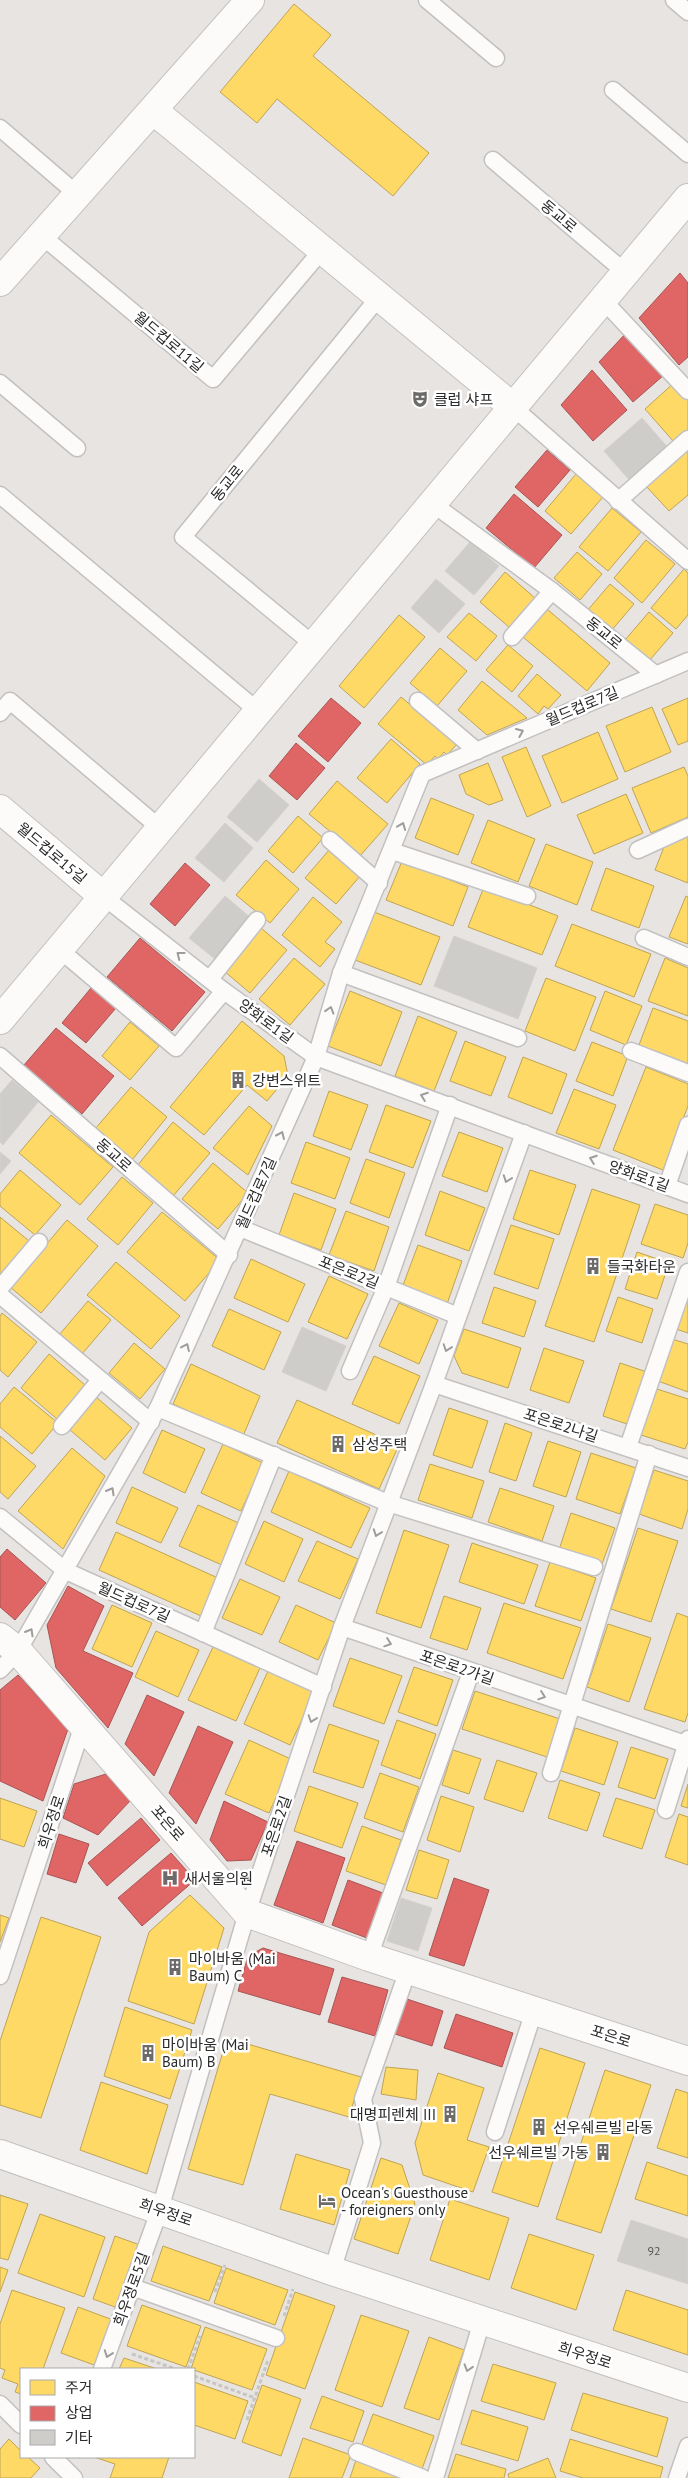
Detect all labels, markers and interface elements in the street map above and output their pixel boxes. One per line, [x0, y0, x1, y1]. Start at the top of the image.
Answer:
street label: 동교로 [537, 195, 581, 237]
street label: 월드컵로11길 [130, 307, 208, 377]
theatre icon: 클럽 샤프 [410, 389, 430, 409]
place label: 클럽 샤프 [434, 390, 493, 409]
street label: 동교로 [207, 461, 247, 505]
street label: 동교로 [582, 613, 626, 653]
street label: 월드컵로7길 [543, 682, 621, 730]
one-way arrow [515, 728, 524, 739]
street label: 월드컵로15길 [13, 818, 91, 888]
one-way arrow [396, 822, 406, 831]
one-way arrow [177, 953, 186, 961]
street label: 양화로1길 [235, 995, 297, 1047]
one-way arrow [325, 1006, 335, 1015]
building icon: 강변스위트 [228, 1070, 248, 1090]
place label: 강변스위트 [252, 1071, 321, 1090]
one-way arrow [420, 1092, 429, 1102]
one-way arrow [275, 1131, 286, 1140]
street label: 동교로 [92, 1134, 136, 1176]
street label: 월드컵로7길 [232, 1154, 280, 1232]
one-way arrow [589, 1154, 598, 1165]
street label: 양화로1길 [606, 1156, 672, 1196]
one-way arrow [503, 1174, 513, 1182]
street label: 포은로2길 [316, 1251, 382, 1293]
building icon: 들국화타운 [583, 1256, 603, 1276]
place label: 들국화타운 [607, 1257, 676, 1276]
one-way arrow [180, 1343, 190, 1352]
one-way arrow [443, 1343, 453, 1352]
street label: 포은로2나길 [521, 1404, 601, 1446]
building icon: 삼성주택 [328, 1434, 348, 1454]
place label: 삼성주택 [352, 1435, 407, 1454]
one-way arrow [105, 1488, 115, 1497]
one-way arrow [373, 1528, 383, 1537]
street label: 월드컵로7길 [95, 1578, 173, 1626]
one-way arrow [23, 1628, 33, 1637]
one-way arrow [383, 1637, 392, 1647]
street label: 포은로2가길 [417, 1645, 497, 1689]
one-way arrow [537, 1690, 546, 1700]
one-way arrow [308, 1715, 318, 1723]
street label: 희우정로 [33, 1793, 69, 1851]
street label: 포은로2길 [257, 1793, 295, 1859]
street label: 포은로 [147, 1801, 189, 1845]
hospital icon: 새서울의원 [160, 1868, 180, 1888]
place label: 새서울의원 [184, 1869, 253, 1888]
place label: 마이바움 (Mai Baum) C [189, 1949, 276, 1985]
building icon: 마이바움 (Mai Baum) C [165, 1957, 185, 1977]
street label: 포은로 [588, 2021, 634, 2051]
place label: 마이바움 (Mai Baum) B [162, 2035, 249, 2071]
building icon: 마이바움 (Mai Baum) B [138, 2043, 158, 2063]
building icon: 대명피렌체 III [440, 2104, 460, 2124]
place label: 대명피렌체 III [350, 2105, 436, 2124]
building icon: 선우쉐르빌 라동 [529, 2117, 549, 2137]
place label: 선우쉐르빌 라동 [553, 2118, 654, 2137]
building icon: 선우쉐르빌 가동 [593, 2142, 613, 2162]
place label: 선우쉐르빌 가동 [488, 2143, 589, 2162]
place label: Ocean's Guesthouse - foreigners only [341, 2183, 468, 2219]
hotel icon: Ocean's Guesthouse - foreigners only [317, 2191, 337, 2211]
street label: 희우정로 [137, 2194, 195, 2230]
house number: 92 [647, 2243, 661, 2258]
street label: 희우정로5길 [109, 2249, 153, 2329]
street label: 희우정로 [556, 2337, 614, 2373]
one-way arrow [103, 2349, 113, 2358]
one-way arrow [463, 2363, 473, 2372]
legend [20, 2368, 195, 2458]
text: 주거 [65, 2378, 93, 2397]
text: 상업 [65, 2403, 93, 2422]
text: 기타 [65, 2428, 93, 2447]

